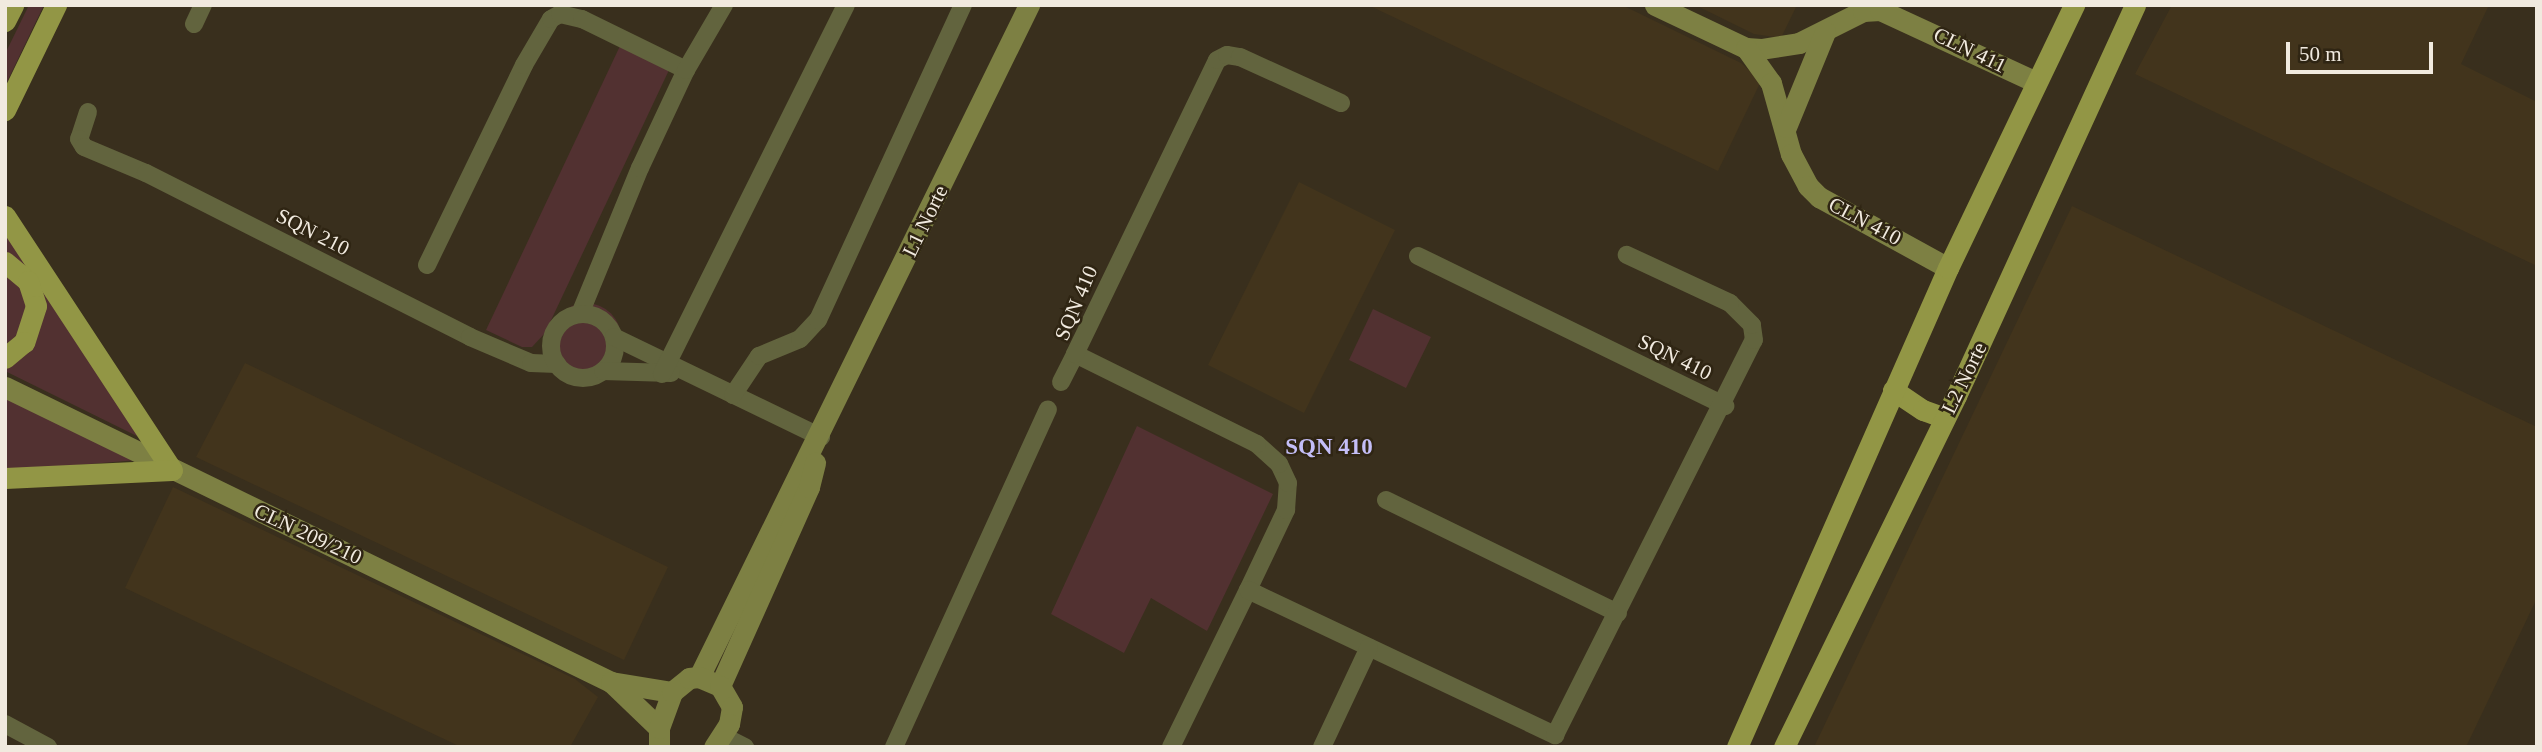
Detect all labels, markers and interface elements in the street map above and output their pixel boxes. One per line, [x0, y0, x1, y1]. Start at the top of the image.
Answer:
street label: CLN 411 [1929, 22, 2011, 78]
scale bar [2290, 28, 2437, 72]
text: 50 m [2299, 42, 2342, 66]
street label: L1 Norte [897, 181, 953, 261]
street label: CLN 410 [1824, 191, 1906, 251]
street label: SQN 210 [272, 203, 354, 261]
street label: SQN 410 [1049, 262, 1103, 344]
street label: SQN 410 [1634, 328, 1716, 386]
street label: L2 Norte [1936, 338, 1992, 418]
district label: SQN 410 [1285, 433, 1373, 461]
street label: CLN 209/210 [250, 498, 366, 570]

